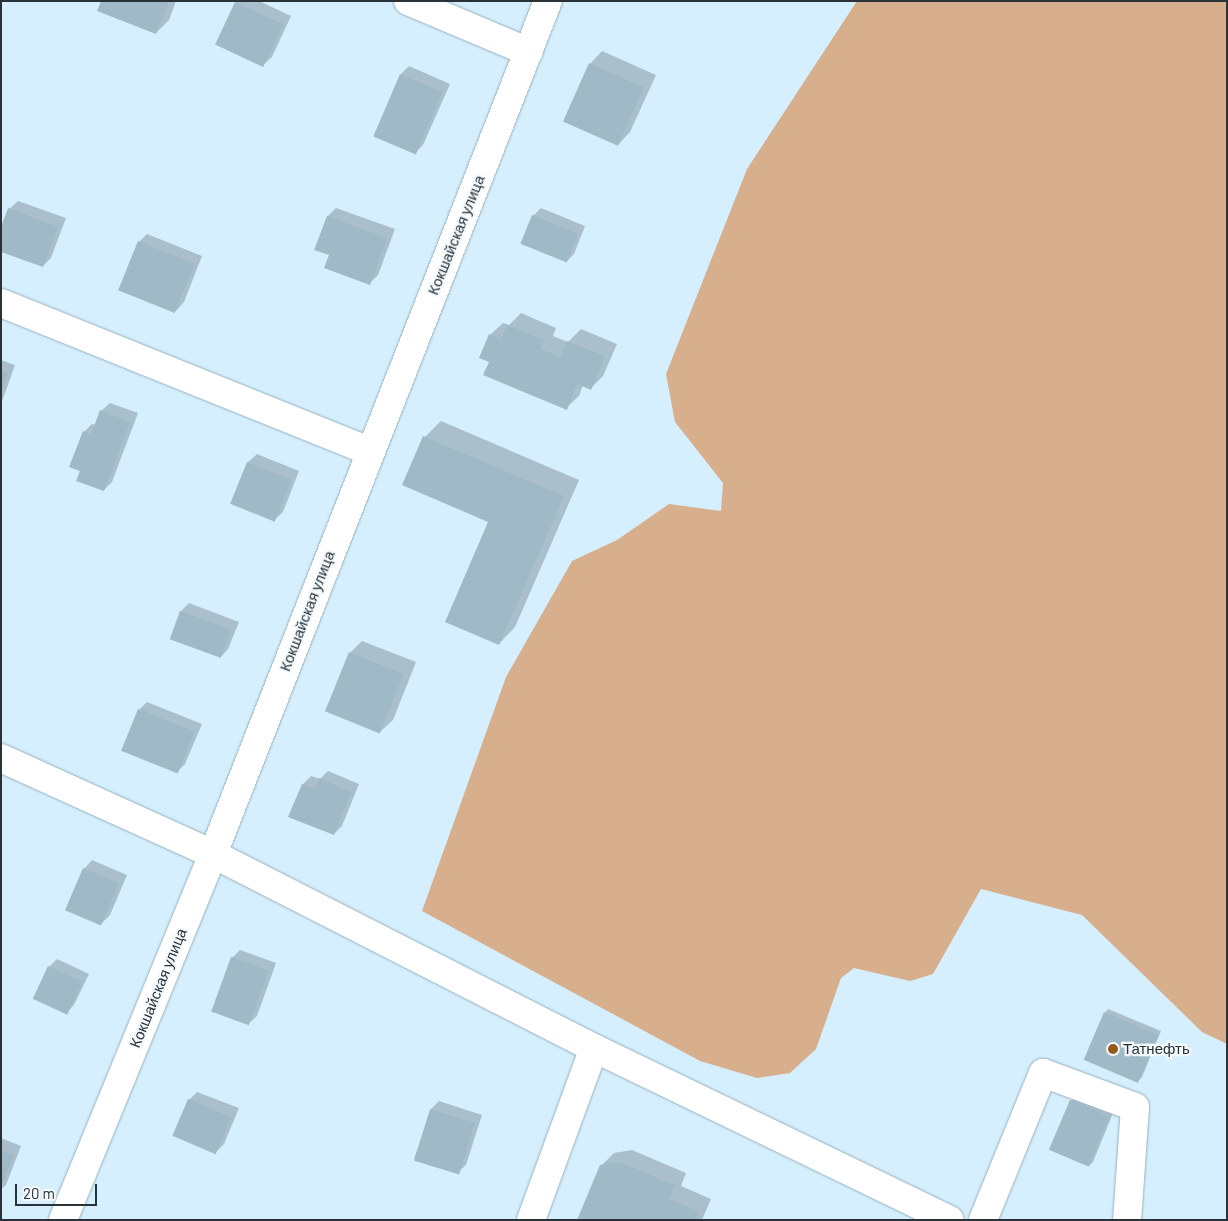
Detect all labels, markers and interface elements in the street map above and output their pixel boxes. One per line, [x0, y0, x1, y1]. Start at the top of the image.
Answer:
street label: Кокшайская улица [424, 173, 488, 297]
street label: Кокшайская улица [276, 548, 338, 674]
street label: Кокшайская улица [126, 926, 190, 1050]
place label: Татнефть [1123, 1040, 1190, 1058]
marker: Татнефть [1107, 1043, 1119, 1055]
scale bar [18, 1174, 100, 1206]
text: 20 m [23, 1184, 55, 1202]

